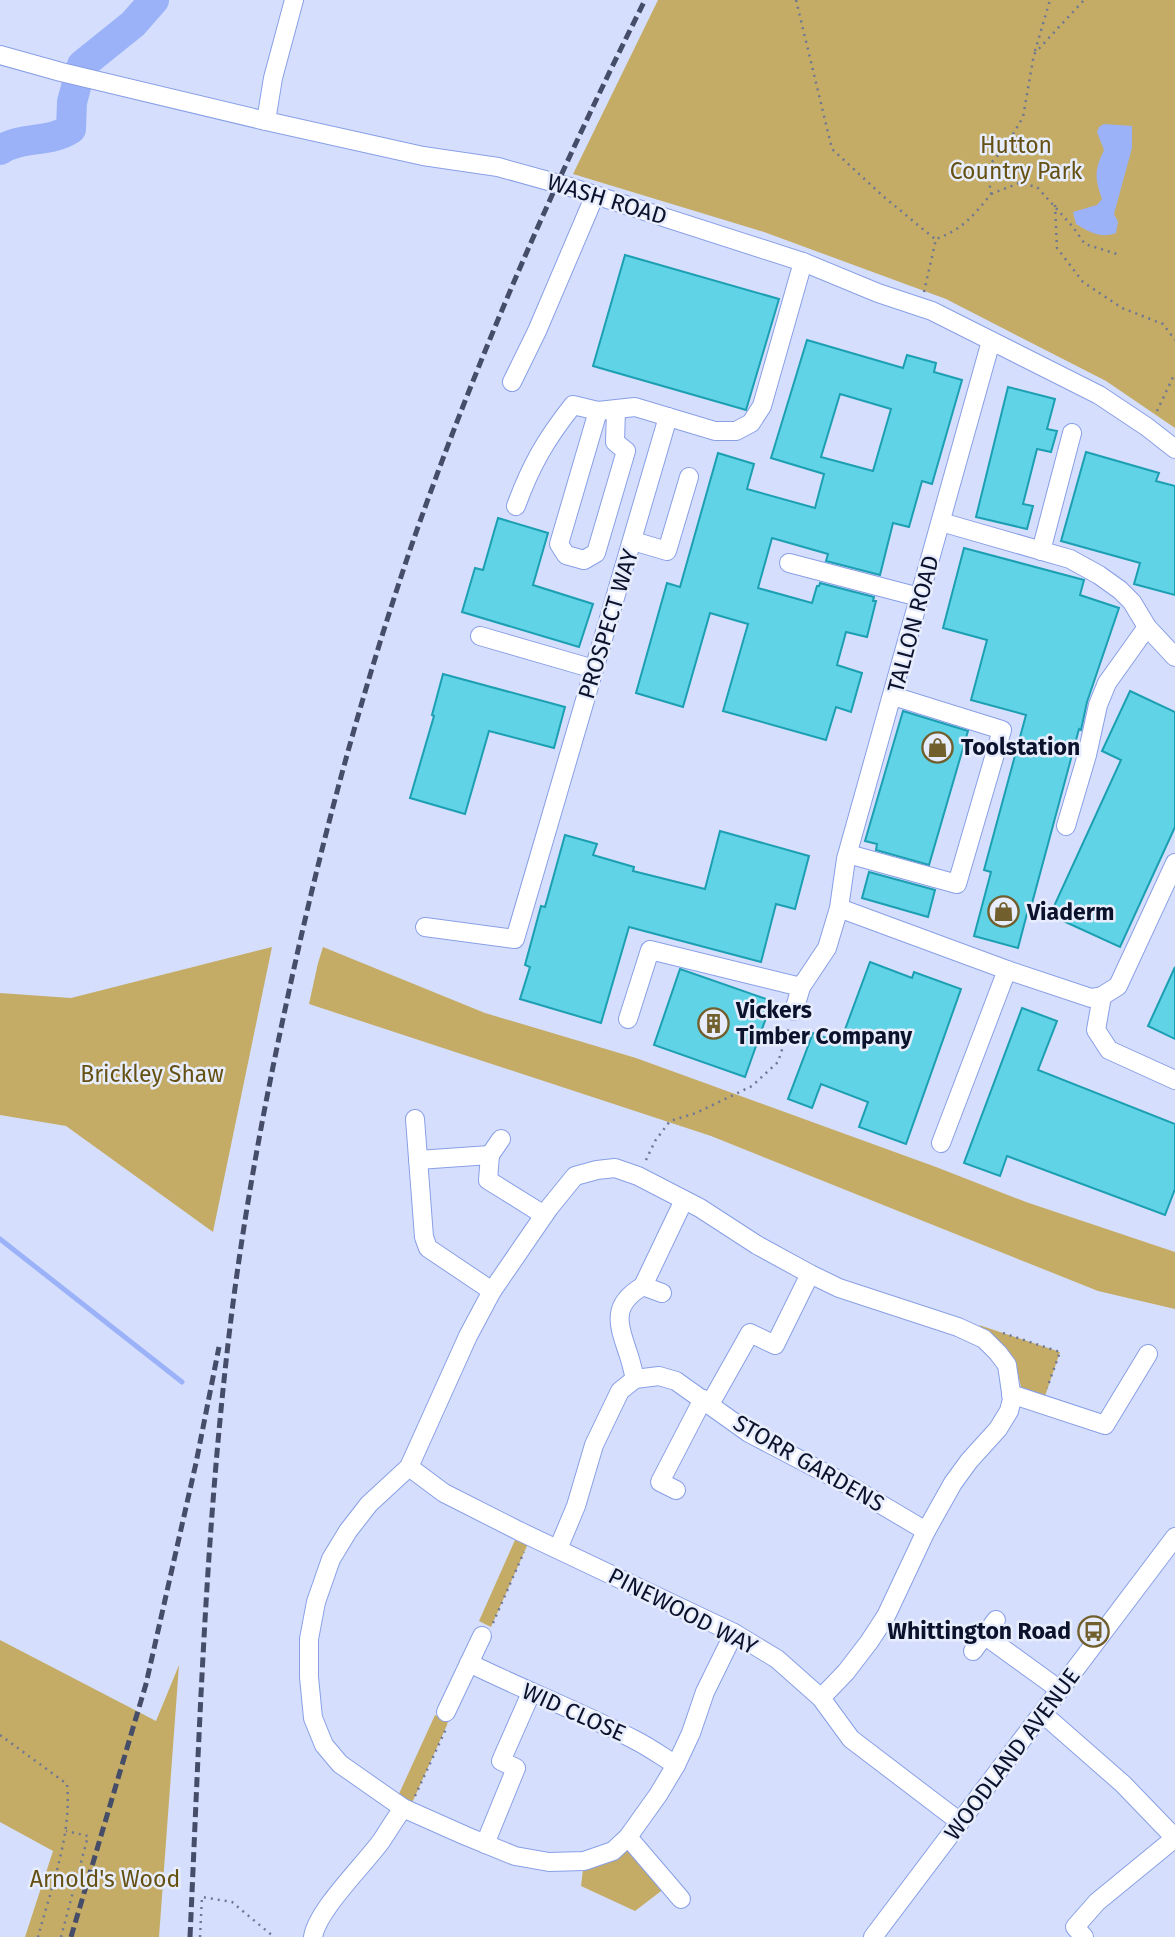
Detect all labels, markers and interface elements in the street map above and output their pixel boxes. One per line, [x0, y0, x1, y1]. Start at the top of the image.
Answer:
park label: Hutton Country Park [950, 131, 1083, 185]
street label: WASH ROAD [544, 168, 670, 230]
street label: PROSPECT WAY [572, 545, 644, 702]
street label: TALLON ROAD [881, 552, 945, 696]
shop icon: Toolstation [921, 730, 955, 764]
place label: Toolstation [961, 733, 1080, 761]
shop icon: Viaderm [987, 895, 1021, 929]
place label: Viaderm [1026, 898, 1114, 926]
place label: Vickers Timber Company [735, 996, 913, 1050]
building icon: Vickers Timber Company [696, 1006, 730, 1040]
park label: Brickley Shaw [80, 1060, 224, 1088]
street label: STORR GARDENS [728, 1408, 890, 1518]
street label: PINEWOOD WAY [604, 1561, 763, 1661]
bus stop icon: Whittington Road [1077, 1614, 1111, 1648]
place label: Whittington Road [888, 1617, 1071, 1645]
street label: WOODLAND AVENUE [938, 1662, 1086, 1846]
street label: WID CLOSE [518, 1677, 630, 1747]
park label: Arnold's Wood [30, 1865, 180, 1893]

